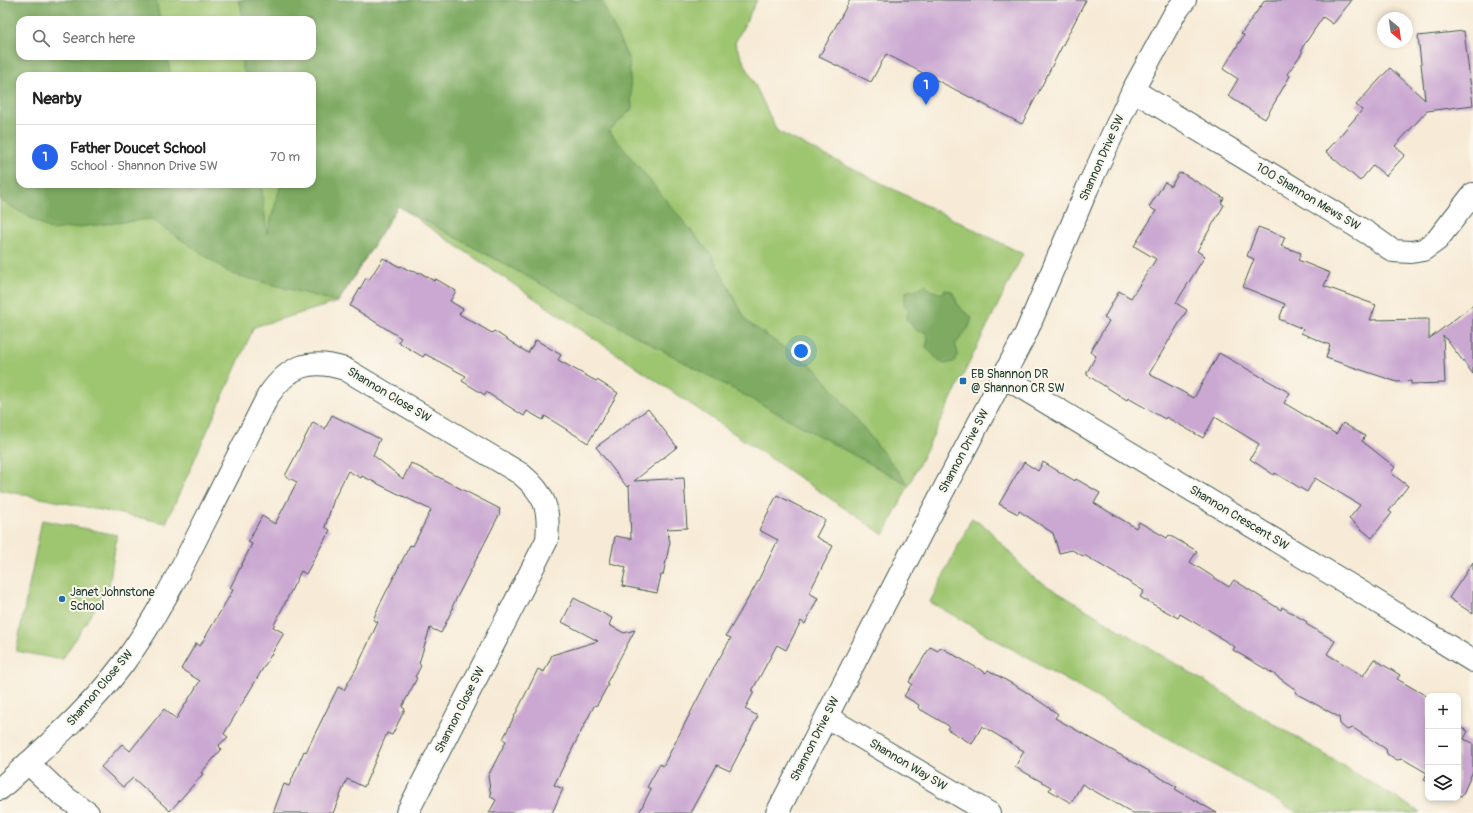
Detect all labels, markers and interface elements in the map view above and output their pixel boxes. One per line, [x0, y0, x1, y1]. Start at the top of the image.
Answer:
north arrow [1377, 12, 1413, 48]
search box [16, 16, 316, 60]
icon: search [30, 27, 52, 49]
text: Search here [62, 29, 135, 48]
pin: 1 [913, 72, 939, 105]
text: Nearby [32, 88, 81, 109]
street label: Shannon Drive SW [1076, 113, 1128, 203]
text: Father Doucet School [70, 139, 206, 158]
text: 1 [42, 149, 48, 165]
text: 70 m [270, 149, 300, 165]
text: School · Shannon Drive SW [70, 158, 218, 174]
street label: 100 Shannon Mews SW [1253, 160, 1363, 234]
your location [791, 341, 811, 361]
street label: Shannon Close SW [344, 364, 434, 426]
place label: EB Shannon DR @ Shannon CR SW [971, 367, 1065, 396]
marker: EB Shannon DR @ Shannon CR SW [958, 376, 968, 386]
street label: Shannon Drive SW [936, 406, 992, 496]
street label: Shannon Crescent SW [1187, 482, 1291, 554]
place label: Janet Johnstone School [70, 585, 155, 614]
marker: Janet Johnstone School [57, 594, 67, 604]
street label: Shannon Close SW [64, 647, 136, 729]
street label: Shannon Close SW [432, 664, 488, 756]
map controls [1425, 693, 1461, 801]
button: + [1425, 693, 1461, 729]
street label: Shannon Drive SW [787, 694, 843, 784]
button: − [1425, 729, 1461, 765]
street label: Shannon Way SW [866, 736, 950, 794]
button: layers [1425, 765, 1461, 801]

